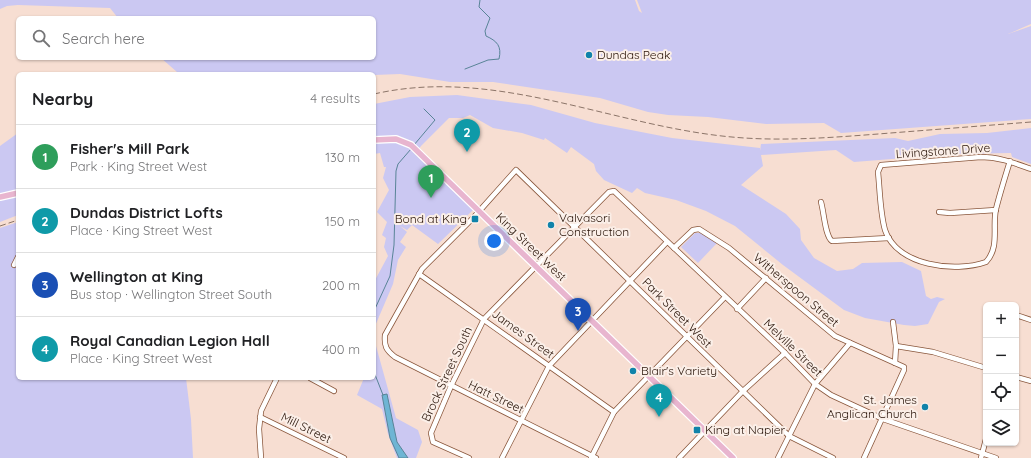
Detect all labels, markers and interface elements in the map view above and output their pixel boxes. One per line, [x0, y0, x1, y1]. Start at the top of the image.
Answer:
search box [16, 16, 376, 60]
icon: search [30, 27, 52, 49]
text: Search here [62, 29, 145, 48]
place label: Dundas Peak [597, 47, 670, 62]
marker: Dundas Peak [584, 50, 594, 60]
text: Nearby [32, 88, 93, 109]
text: 4 results [310, 90, 360, 106]
pin: 2 [454, 119, 480, 152]
text: Fisher's Mill Park [70, 139, 190, 158]
street label: Livingstone Drive [895, 140, 991, 161]
text: 1 [42, 149, 48, 165]
text: 130 m [325, 149, 360, 165]
text: Park · King Street West [70, 158, 207, 174]
pin: 1 [418, 165, 444, 198]
text: Dundas District Lofts [70, 203, 223, 222]
street label: King Street West [493, 209, 570, 284]
place label: Valvasori Construction [559, 210, 629, 239]
place label: Bond at King [395, 211, 467, 226]
text: 2 [41, 213, 49, 229]
text: 150 m [325, 213, 360, 229]
marker: Bond at King [470, 214, 480, 224]
marker: Valvasori Construction [546, 220, 556, 230]
text: Place · King Street West [70, 222, 212, 238]
your location [484, 231, 504, 251]
street label: Witherspoon Street [751, 250, 842, 330]
text: Wellington at King [70, 267, 203, 286]
street label: Park Street West [639, 275, 715, 351]
text: 3 [42, 277, 48, 293]
text: 200 m [322, 277, 360, 293]
text: Bus stop · Wellington Street South [70, 286, 272, 302]
pin: 3 [565, 298, 591, 331]
map controls [983, 302, 1019, 446]
button: + [983, 302, 1019, 338]
street label: James Street [489, 306, 557, 361]
street label: Melville Street [761, 316, 826, 380]
street label: Brock Street South [418, 324, 475, 424]
text: Royal Canadian Legion Hall [70, 331, 270, 350]
button: − [983, 338, 1019, 374]
text: 4 [41, 341, 49, 357]
text: 400 m [322, 341, 360, 357]
text: Place · King Street West [70, 350, 212, 366]
place label: Blair's Variety [641, 363, 717, 378]
marker: Blair's Variety [628, 366, 638, 376]
button: locate [983, 374, 1019, 410]
street label: Hatt Street [466, 377, 527, 416]
pin: 4 [646, 384, 672, 417]
place label: St. James Anglican Church [827, 392, 917, 421]
marker: St. James Anglican Church [920, 402, 930, 412]
street label: Mill Street [279, 409, 334, 446]
button: layers [983, 410, 1019, 446]
place label: King at Napier [705, 422, 786, 437]
marker: King at Napier [692, 425, 702, 435]

